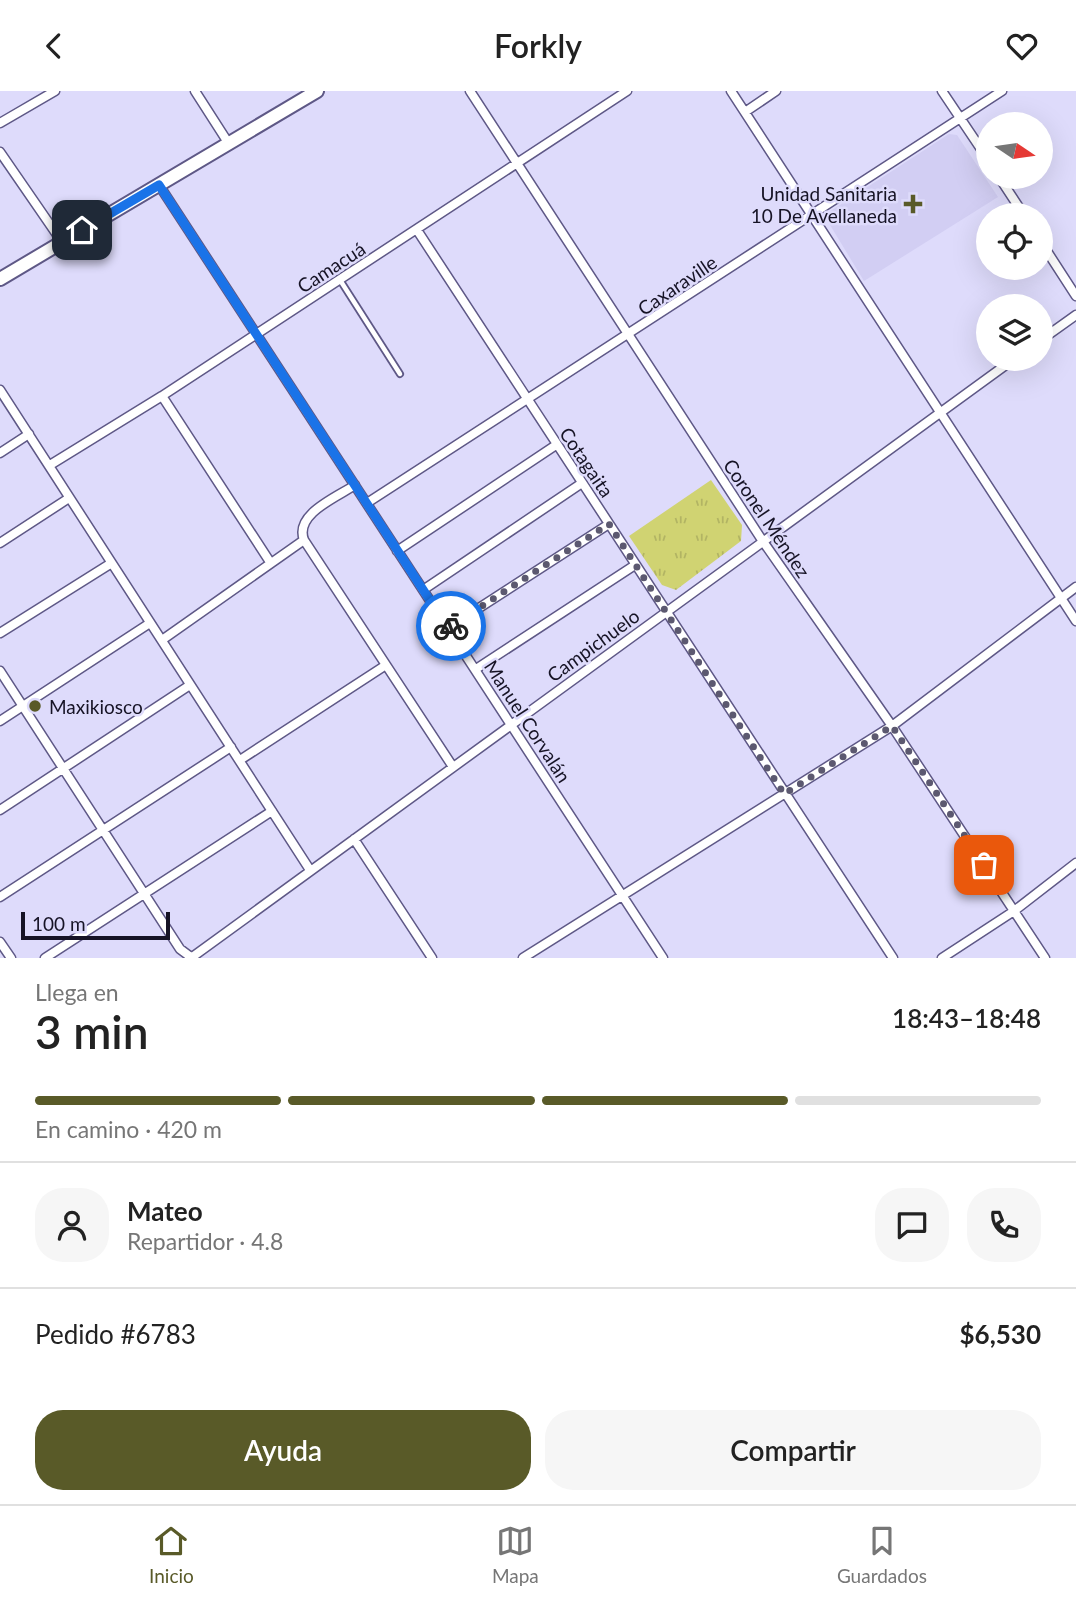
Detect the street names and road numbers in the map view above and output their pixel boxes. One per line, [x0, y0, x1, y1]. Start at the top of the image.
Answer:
street label: Camacuá [293, 237, 369, 297]
street label: Caxaraville [633, 250, 721, 320]
street label: Cotagaita [555, 423, 619, 501]
street label: Coronel Méndez [719, 454, 815, 582]
street label: Campichuelo [542, 604, 644, 686]
street label: Manuel Corvalán [480, 656, 576, 786]

